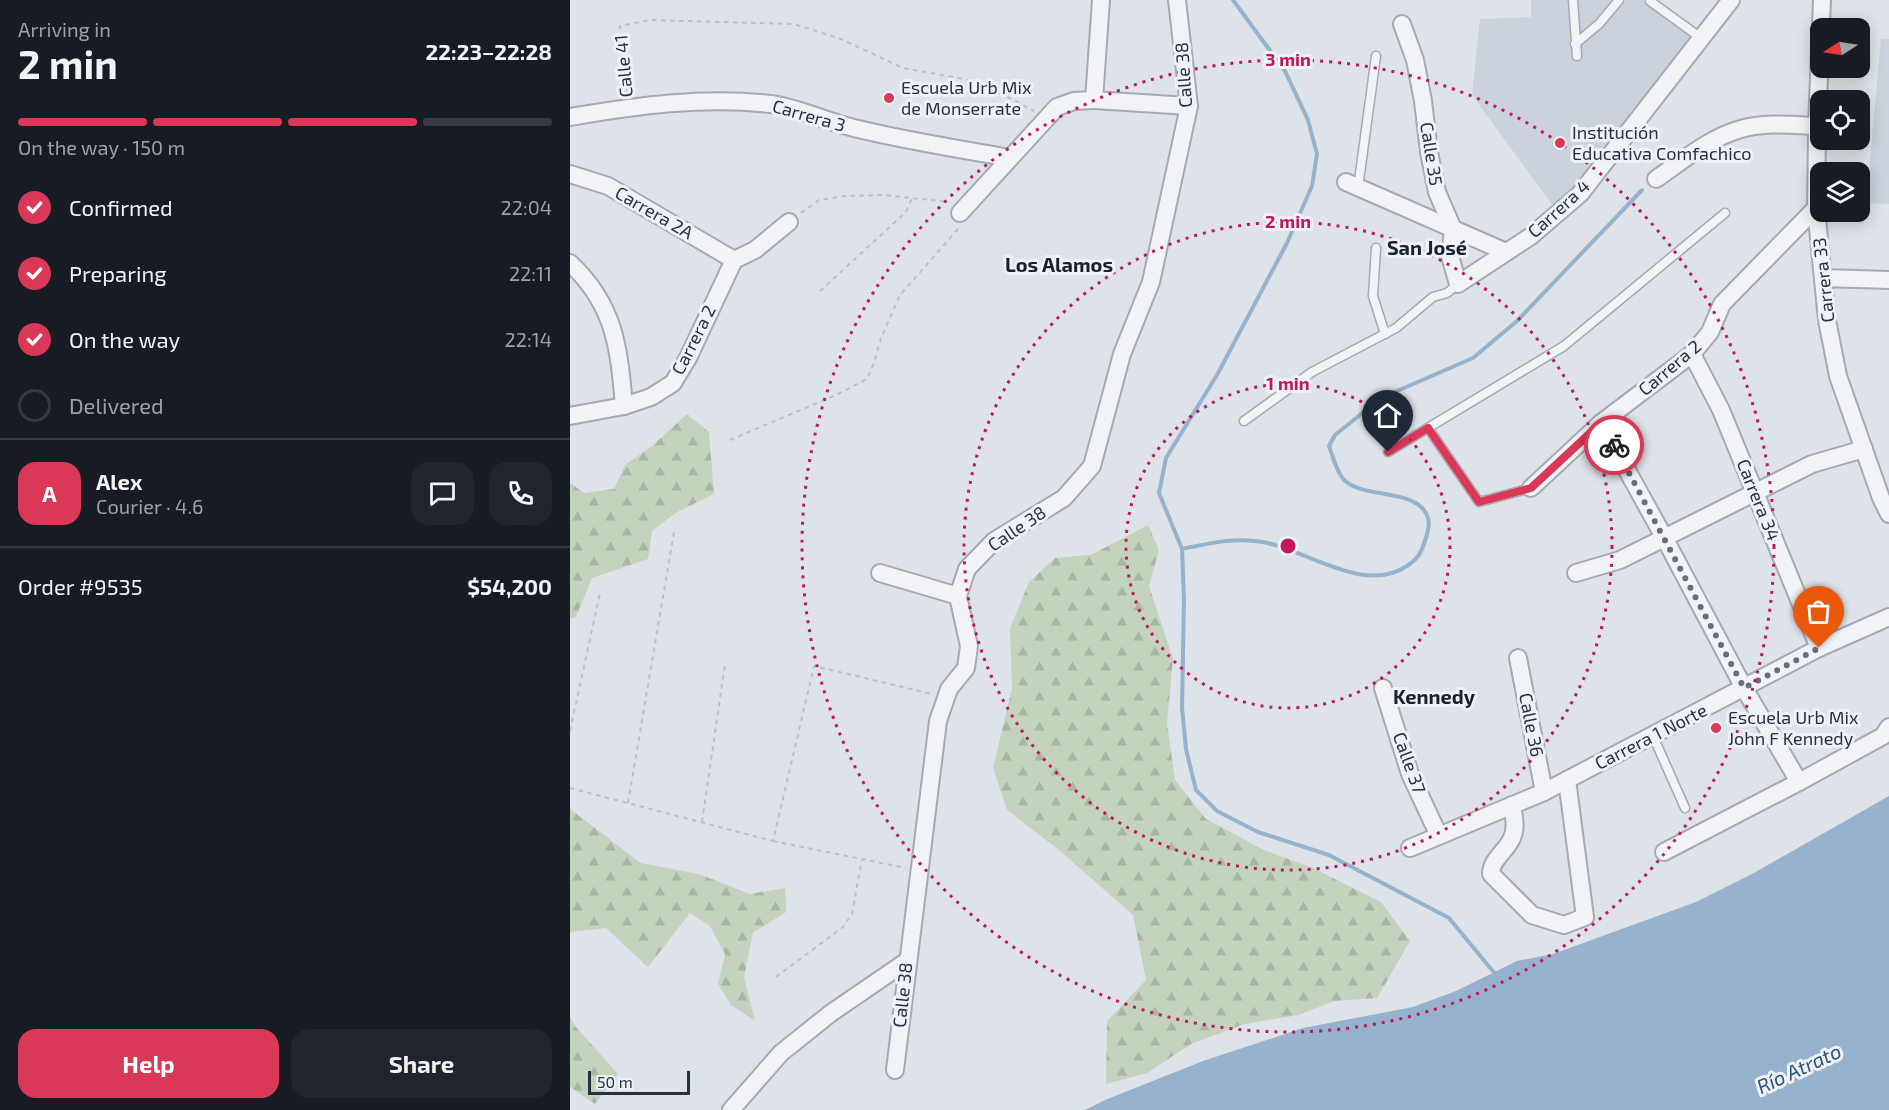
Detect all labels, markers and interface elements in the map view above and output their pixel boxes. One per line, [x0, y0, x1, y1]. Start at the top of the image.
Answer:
text: Arriving in [18, 17, 111, 41]
north arrow [1810, 18, 1870, 78]
map controls [1810, 18, 1870, 222]
street label: Calle 41 [609, 34, 637, 98]
text: 22:23–22:28 [425, 38, 552, 64]
text: 2 min [18, 40, 118, 87]
street label: Calle 38 [1170, 42, 1196, 108]
text: 3 min [1265, 48, 1311, 70]
place label: Escuela Urb Mix de Monserrate [901, 76, 1032, 119]
button: locate [1810, 90, 1870, 150]
marker: Escuela Urb Mix de Monserrate [882, 91, 896, 105]
street label: Carrera 3 [770, 94, 848, 136]
street label: Calle 35 [1416, 120, 1448, 187]
place label: Institución Educativa Comfachico [1572, 121, 1752, 164]
text: On the way · 150 m [18, 135, 185, 159]
marker: Institución Educativa Comfachico [1553, 136, 1567, 150]
button: layers [1810, 162, 1870, 222]
street label: Carrera 4 [1523, 175, 1594, 242]
street label: Carrera 2A [612, 181, 698, 244]
icon: check [18, 191, 51, 224]
text: Confirmed [69, 194, 173, 220]
text: 22:04 [500, 195, 552, 219]
text: 2 min [1265, 210, 1311, 232]
district label: San José [1387, 235, 1467, 259]
street label: Carrera 33 [1808, 237, 1838, 324]
district label: Los Alamos [1005, 252, 1113, 276]
icon: check [18, 257, 51, 290]
text: Preparing [69, 260, 167, 286]
text: 22:11 [509, 261, 552, 285]
street label: Carrera 2 [666, 301, 720, 378]
icon: check [18, 323, 51, 356]
text: On the way [69, 326, 180, 352]
text: 22:14 [505, 327, 552, 351]
street label: Carrera 2 [1633, 335, 1705, 400]
text: 1 min [1266, 372, 1310, 394]
pin [1362, 390, 1413, 452]
text: Delivered [69, 392, 164, 418]
icon: home [1371, 399, 1404, 432]
courier [1584, 415, 1644, 475]
icon: bike [1598, 429, 1631, 462]
street label: Carrera 34 [1733, 456, 1785, 544]
button: chat [411, 462, 474, 525]
button: phone [489, 462, 552, 525]
text: Alex [96, 468, 142, 494]
text: A [42, 480, 57, 506]
text: Courier · 4.6 [96, 494, 203, 518]
street label: Calle 38 [983, 501, 1050, 556]
centre of rings [1278, 536, 1298, 556]
text: Order #9535 [18, 573, 142, 599]
text: $54,200 [467, 573, 552, 599]
pin [1793, 586, 1844, 648]
icon: bag [1802, 595, 1835, 628]
district label: Kennedy [1393, 684, 1476, 709]
street label: Calle 36 [1515, 691, 1549, 759]
street label: Carrera 1 Norte [1591, 698, 1710, 774]
place label: Escuela Urb Mix John F Kennedy [1728, 706, 1859, 749]
marker: Escuela Urb Mix John F Kennedy [1709, 721, 1723, 735]
street label: Calle 37 [1389, 729, 1431, 796]
street label: Calle 38 [888, 961, 916, 1029]
button: Help [18, 1029, 279, 1098]
button: Share [291, 1029, 552, 1098]
water label: Río Atrato [1753, 1038, 1845, 1098]
scale bar [588, 1068, 690, 1096]
text: 50 m [597, 1072, 633, 1091]

